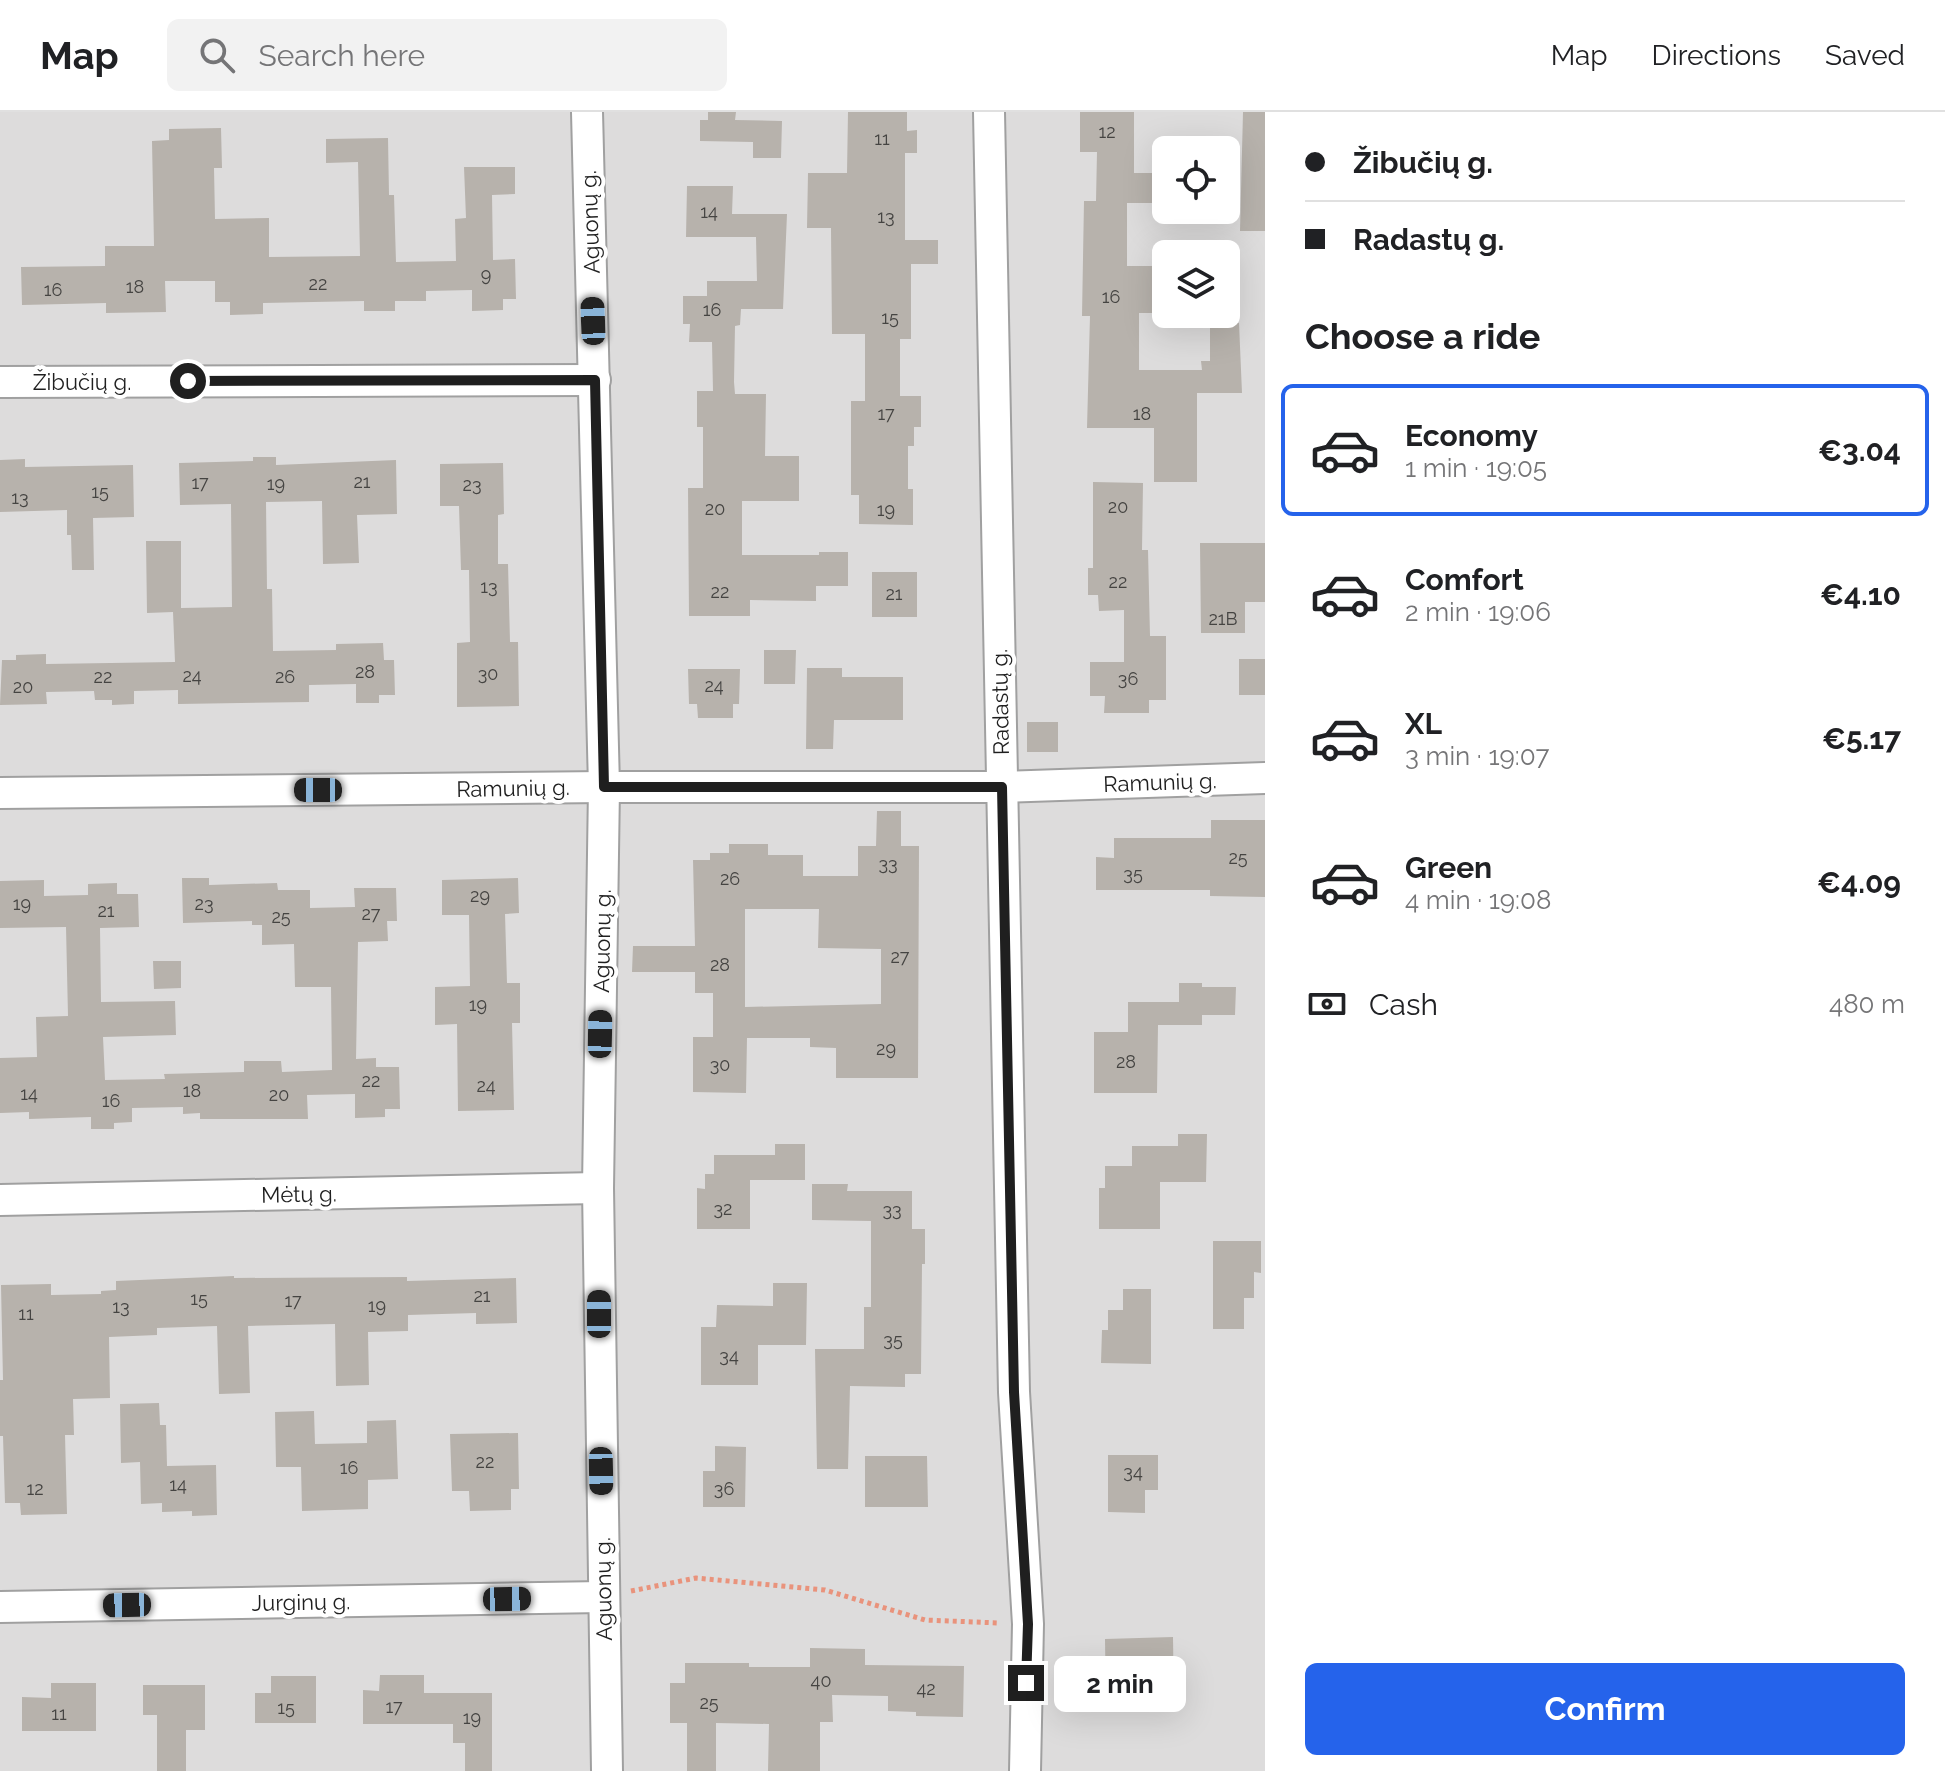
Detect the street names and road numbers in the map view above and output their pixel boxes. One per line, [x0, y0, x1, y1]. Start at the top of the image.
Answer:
street label: Aguonų g. [575, 170, 605, 274]
street label: Žibučių g. [33, 369, 131, 395]
street label: Radastų g. [986, 649, 1014, 755]
street label: Ramunių g. [1103, 767, 1217, 797]
street label: Ramunių g. [456, 774, 570, 802]
street label: Aguonų g. [588, 889, 616, 993]
street label: Mėtų g. [261, 1180, 337, 1208]
street label: Aguonų g. [589, 1537, 617, 1641]
street label: Jurginų g. [251, 1588, 351, 1616]

